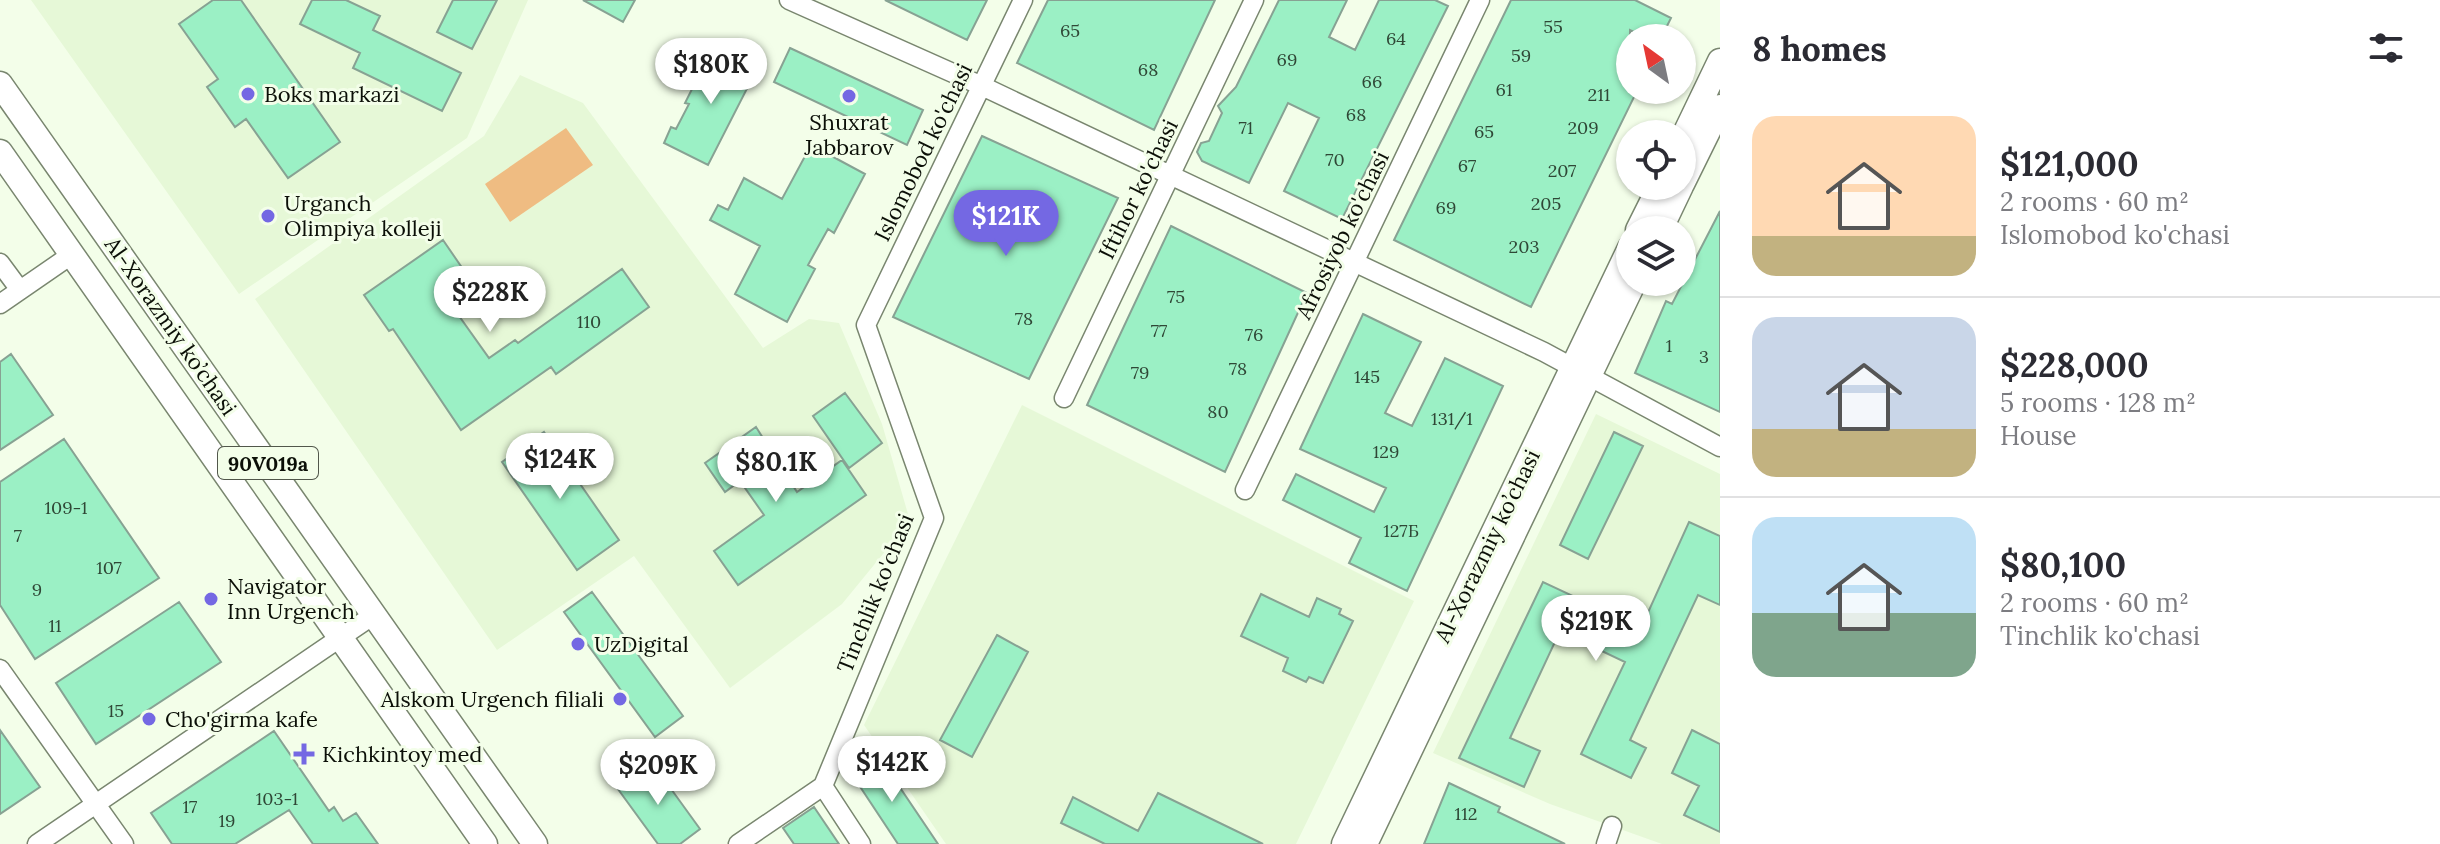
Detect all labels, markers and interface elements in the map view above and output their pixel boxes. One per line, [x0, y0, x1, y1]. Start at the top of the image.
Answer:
house number: 55 [1543, 15, 1563, 38]
house number: 65 [1060, 19, 1080, 42]
north arrow [1616, 24, 1696, 104]
map controls [1616, 24, 1696, 296]
icon: filters [2364, 26, 2408, 70]
house number: 64 [1386, 27, 1406, 50]
text: 8 homes [1752, 27, 1887, 70]
pin: $180K [655, 38, 767, 106]
house number: 59 [1511, 44, 1531, 67]
text: $180K [673, 47, 749, 80]
house number: 69 [1277, 48, 1297, 71]
street label: Islomobod ko'chasi [868, 58, 978, 246]
house number: 68 [1138, 58, 1158, 81]
house number: 66 [1362, 70, 1382, 93]
house number: 61 [1496, 78, 1512, 101]
place label: Boks markazi [264, 80, 399, 108]
house number: 211 [1588, 83, 1610, 106]
marker: Boks markazi [239, 85, 257, 103]
marker: Shuxrat Jabbarov [840, 87, 858, 105]
house number: 68 [1346, 103, 1366, 126]
place label: Shuxrat Jabbarov [803, 108, 895, 161]
street label: Iftihor ko'chasi [1092, 115, 1184, 263]
house number: 71 [1239, 116, 1253, 139]
house number: 209 [1567, 116, 1599, 139]
house number: 65 [1474, 120, 1494, 143]
button: locate [1616, 120, 1696, 200]
text: $121,000 [2000, 142, 2139, 185]
street label: Afrosiyob ko'chasi [1289, 146, 1395, 325]
house number: 70 [1325, 148, 1345, 171]
icon: home [1816, 148, 1912, 244]
house number: 67 [1458, 154, 1476, 177]
house number: 207 [1548, 159, 1576, 182]
text: 2 rooms · 60 m² [2000, 185, 2189, 218]
place label: Urganch Olimpiya kolleji [284, 189, 442, 242]
pin: $121K [950, 190, 1062, 258]
house number: 205 [1531, 192, 1561, 215]
house number: 69 [1436, 196, 1456, 219]
text: $121K [972, 199, 1040, 232]
marker: Urganch Olimpiya kolleji [259, 207, 277, 225]
button: layers [1616, 216, 1696, 296]
text: Islomobod ko'chasi [2000, 218, 2230, 251]
street label: Al-Xorazmiy ko’chasi [98, 231, 243, 421]
house number: 203 [1509, 235, 1539, 258]
pin: $228K [434, 266, 546, 334]
text: $228K [452, 275, 528, 308]
house number: 75 [1167, 285, 1185, 308]
house number: 78 [1015, 307, 1033, 330]
house number: 110 [577, 310, 601, 333]
house number: 77 [1151, 319, 1167, 342]
house number: 76 [1245, 323, 1263, 346]
house number: 1 [1666, 334, 1672, 357]
text: $228,000 [2000, 343, 2149, 386]
house number: 3 [1699, 345, 1709, 368]
icon: home [1816, 349, 1912, 445]
house number: 78 [1229, 357, 1247, 380]
house number: 79 [1131, 361, 1149, 384]
house number: 145 [1354, 365, 1380, 388]
text: 5 rooms · 128 m² [2000, 386, 2196, 419]
house number: 80 [1207, 400, 1229, 423]
house number: 131/1 [1431, 407, 1473, 430]
text: House [2000, 419, 2077, 452]
pin: $124K [504, 433, 616, 501]
pin: $80.1K [711, 436, 841, 504]
house number: 129 [1373, 440, 1399, 463]
text: $124K [524, 442, 596, 475]
text: $80.1K [735, 445, 817, 478]
street label: Al-Xorazmiy ko’chasi [1428, 445, 1546, 648]
road number: 90V019a [218, 447, 318, 479]
house number: 109-1 [44, 496, 88, 519]
street label: Tinchlik ko'chasi [830, 509, 920, 677]
house number: 127Б [1383, 519, 1419, 542]
house number: 7 [14, 524, 22, 547]
text: $80,100 [2000, 543, 2126, 586]
icon: home [1816, 549, 1912, 645]
house number: 107 [96, 556, 122, 579]
place label: Navigator Inn Urgench [227, 572, 355, 625]
house number: 9 [32, 578, 42, 601]
text: 2 rooms · 60 m² [2000, 586, 2189, 619]
marker: Navigator Inn Urgench [202, 590, 220, 608]
pin: $219K [1540, 595, 1652, 663]
text: $219K [1559, 604, 1633, 637]
house number: 11 [48, 614, 62, 637]
text: Tinchlik ko'chasi [2000, 619, 2200, 652]
place label: UzDigital [594, 630, 689, 658]
marker: UzDigital [569, 635, 587, 653]
place label: Alskom Urgench filiali [380, 685, 604, 713]
marker: Alskom Urgench filiali [611, 690, 629, 708]
house number: 15 [108, 699, 124, 722]
place label: Cho'girma kafe [165, 705, 318, 733]
marker: Cho'girma kafe [140, 710, 158, 728]
pin: $142K [836, 736, 948, 804]
pin: $209K [602, 739, 714, 807]
place label: Kichkintoy med [322, 740, 483, 768]
marker: Kichkintoy med [293, 743, 315, 765]
text: $142K [856, 745, 928, 778]
text: $209K [618, 748, 698, 781]
house number: 103-1 [256, 787, 298, 810]
house number: 17 [183, 795, 197, 818]
house number: 112 [1455, 802, 1477, 825]
house number: 19 [219, 809, 235, 832]

